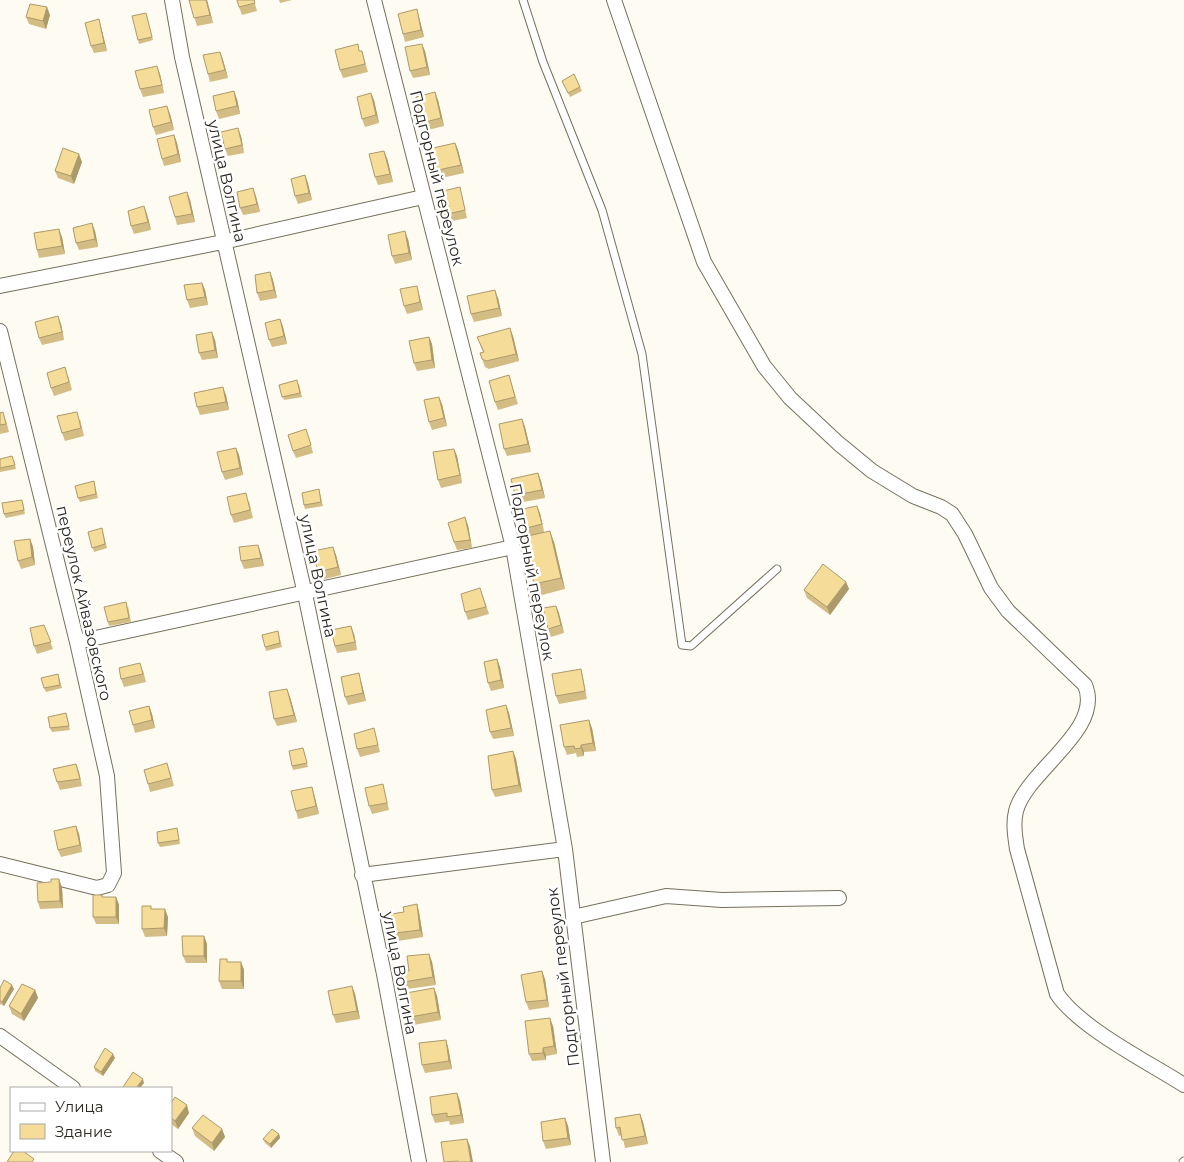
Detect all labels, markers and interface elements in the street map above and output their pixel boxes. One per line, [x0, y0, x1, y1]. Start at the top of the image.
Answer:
street label: Подгорный переулок [406, 88, 468, 268]
street label: улица Волгина [203, 117, 250, 244]
street label: Подгорный переулок [505, 482, 559, 663]
street label: переулок Айвазовского [52, 504, 116, 702]
street label: улица Волгина [295, 512, 340, 639]
street label: Подгорный переулок [543, 886, 583, 1068]
street label: улица Волгина [379, 909, 421, 1036]
legend [10, 1087, 172, 1152]
text: Улица [55, 1097, 103, 1116]
text: Здание [55, 1122, 113, 1141]

